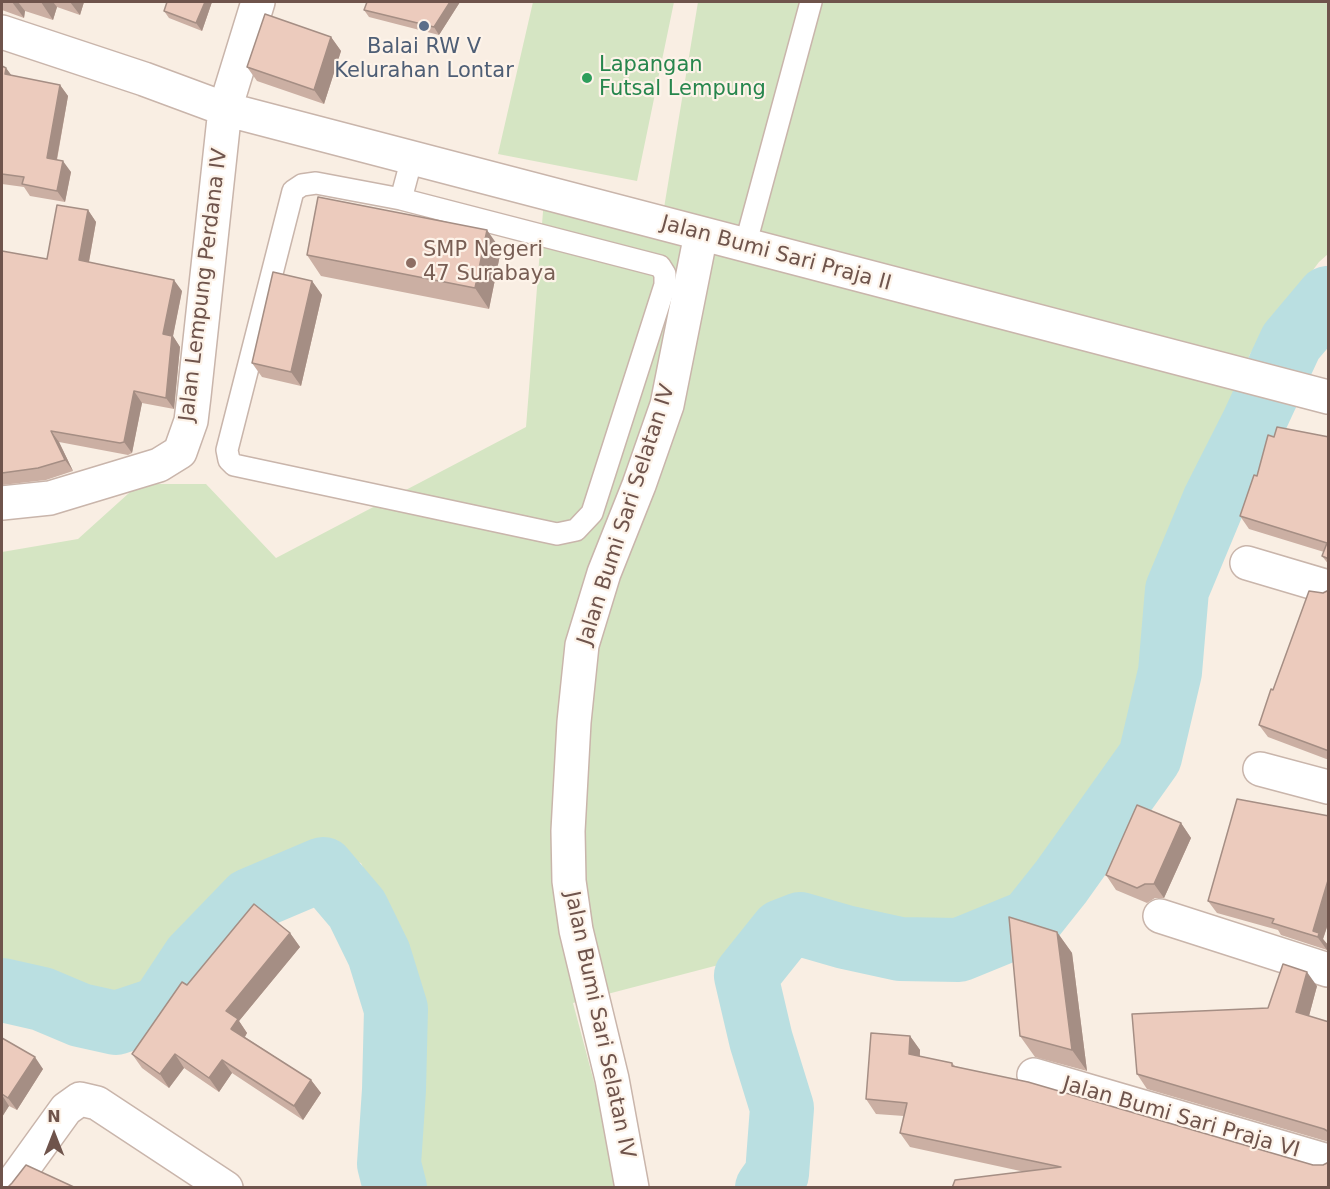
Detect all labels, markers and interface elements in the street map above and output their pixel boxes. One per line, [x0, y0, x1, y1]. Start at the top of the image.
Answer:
marker: Balai RW V Kelurahan Lontar [417, 19, 431, 33]
place label: Balai RW V Kelurahan Lontar [334, 35, 514, 85]
place label: Lapangan Futsal Lempung [599, 53, 766, 103]
marker: Lapangan Futsal Lempung [580, 71, 594, 85]
street label: Jalan Lempung Perdana IV [175, 147, 233, 423]
street label: Jalan Bumi Sari Praja II [658, 211, 894, 297]
place label: SMP Negeri 47 Surabaya [423, 238, 556, 288]
marker: SMP Negeri 47 Surabaya [404, 256, 418, 270]
street label: Jalan Bumi Sari Selatan IV [573, 382, 681, 648]
street label: Jalan Bumi Sari Selatan IV [558, 889, 640, 1161]
street label: Jalan Bumi Sari Praja VI [1060, 1072, 1302, 1164]
north arrow [24, 1105, 84, 1165]
text: N [47, 1107, 61, 1126]

